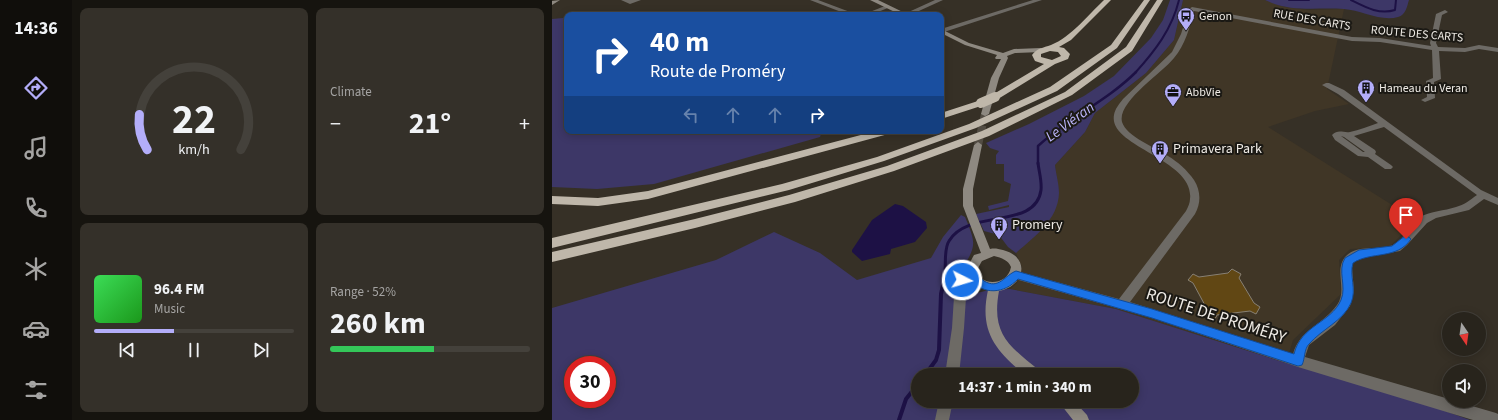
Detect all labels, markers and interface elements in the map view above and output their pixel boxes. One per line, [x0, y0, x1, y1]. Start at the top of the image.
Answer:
street label: RUE DES CARTS [1272, 5, 1352, 35]
bus stop icon: Genon [1176, 6, 1196, 31]
place label: Genon [1199, 8, 1232, 25]
text: 14:36 [14, 16, 58, 41]
street label: ROUTE DES CARTS [1370, 21, 1464, 47]
text: 40 m [650, 22, 709, 62]
icon: right [584, 28, 636, 80]
text: Route de Proméry [650, 59, 785, 84]
icon: directions [22, 74, 50, 102]
building icon: Hameau du Veran [1356, 78, 1376, 103]
place label: Hameau du Veran [1379, 80, 1468, 97]
office icon: AbbVie [1163, 82, 1183, 107]
text: Climate [330, 83, 372, 101]
place label: AbbVie [1186, 84, 1221, 101]
text: 22 [172, 89, 216, 149]
water label: Le Viéran [1041, 97, 1099, 147]
text: 21° [409, 102, 451, 145]
icon: left [680, 104, 702, 126]
icon: ahead [722, 104, 744, 126]
icon: ahead [764, 104, 786, 126]
icon: right [806, 104, 828, 126]
text: − [330, 108, 341, 140]
text: + [519, 108, 530, 140]
icon: music [22, 134, 50, 162]
text: km/h [178, 138, 210, 159]
building icon: Primavera Park [1150, 139, 1170, 164]
place label: Primavera Park [1173, 139, 1262, 159]
icon: phone [22, 194, 50, 222]
pin [1389, 198, 1423, 239]
icon: arrive [1395, 204, 1417, 226]
building icon: Promery [989, 215, 1009, 240]
place label: Promery [1012, 215, 1063, 235]
icon: climate [22, 255, 50, 283]
position arrow [941, 259, 983, 301]
text: 96.4 FM [154, 279, 205, 300]
street label: ROUTE DE PROMÉRY [1143, 282, 1290, 350]
text: Range · 52% [330, 283, 396, 301]
text: Music [154, 300, 185, 318]
text: 260 km [330, 302, 426, 345]
north arrow [1442, 312, 1486, 356]
map controls [1442, 312, 1486, 408]
icon: car [22, 315, 50, 343]
icon: previous [116, 339, 138, 361]
icon: pause [183, 339, 205, 361]
icon: next [250, 339, 272, 361]
speed limit sign: 30 [564, 356, 616, 408]
button: sound [1442, 364, 1486, 408]
icon: filters [22, 376, 50, 404]
text: 14:37 · 1 min · 340 m [958, 377, 1092, 398]

